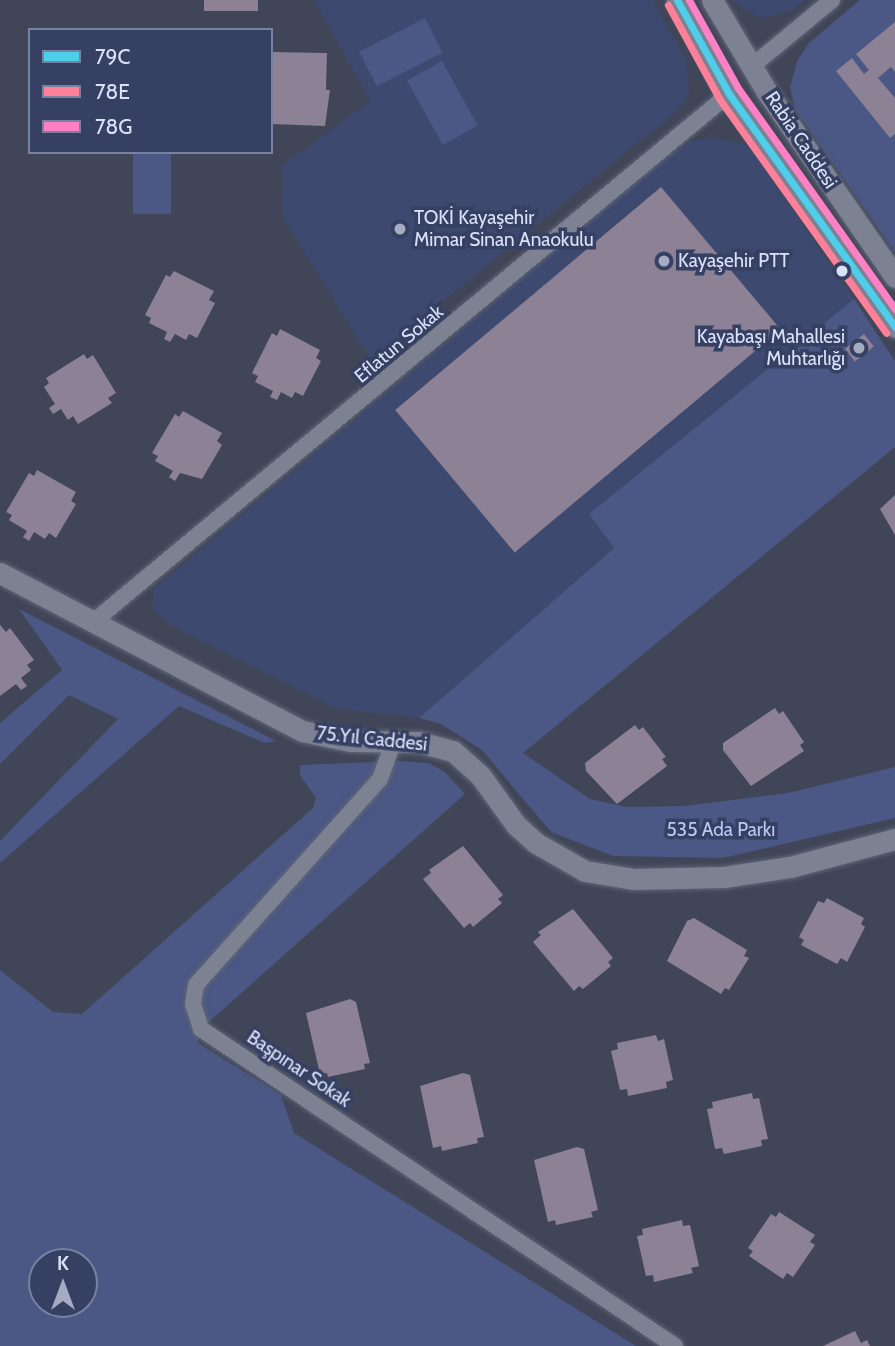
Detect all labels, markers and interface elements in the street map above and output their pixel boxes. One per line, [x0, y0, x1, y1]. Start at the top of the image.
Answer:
legend [28, 28, 273, 154]
text: 79C [95, 44, 130, 69]
text: 78E [95, 79, 130, 104]
street label: Rabia Caddesi [760, 87, 842, 193]
text: 78G [95, 114, 132, 139]
place label: TOKİ Kayaşehir Mimar Sinan Anaokulu [414, 207, 594, 251]
marker: TOKİ Kayaşehir Mimar Sinan Anaokulu [392, 221, 408, 237]
place label: Kayaşehir PTT [678, 250, 789, 272]
marker: Kayaşehir PTT [656, 253, 672, 269]
unlabelled marker [835, 264, 849, 278]
street label: Eflatun Sokak [350, 300, 448, 388]
place label: Kayabaşı Mahallesi Muhtarlığı [697, 326, 845, 370]
marker: Kayabaşı Mahallesi Muhtarlığı [851, 340, 867, 356]
street label: 75.Yıl Caddesi [316, 722, 428, 756]
park label: 535 Ada Parkı [667, 819, 775, 841]
street label: Başpınar Sokak [243, 1026, 355, 1112]
north arrow [28, 1248, 98, 1318]
text: K [57, 1252, 69, 1275]

